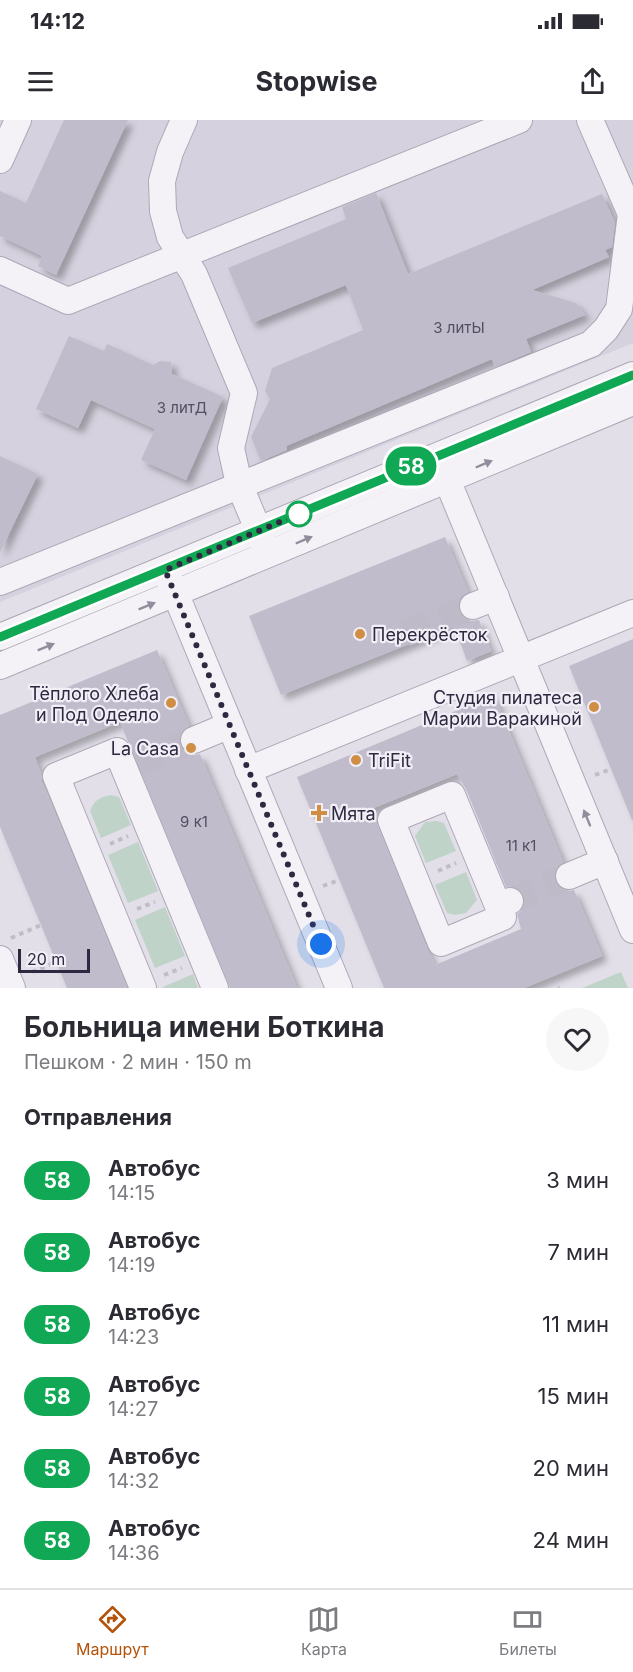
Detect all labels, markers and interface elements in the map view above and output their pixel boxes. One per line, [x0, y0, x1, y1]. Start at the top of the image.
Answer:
text: 14:12 [30, 8, 85, 34]
icon: menu [24, 65, 57, 98]
text: Stopwise [256, 65, 378, 98]
icon: share [576, 65, 609, 98]
house number: 3 литЫ [433, 318, 485, 337]
house number: 3 литД [157, 398, 207, 417]
line badge: 58 [384, 446, 438, 486]
text: 58 [397, 454, 425, 479]
one-way arrow [475, 459, 493, 469]
unlabelled marker [286, 501, 312, 527]
one-way arrow [295, 535, 313, 544]
one-way arrow [138, 601, 156, 610]
place label: Перекрёсток [372, 624, 488, 645]
marker: Перекрёсток [353, 627, 367, 641]
one-way arrow [38, 642, 56, 652]
place label: Тёплого Хлеба и Под Одеяло [29, 683, 159, 725]
place label: Студия пилатеса Марии Варакиной [423, 687, 582, 729]
marker: Тёплого Хлеба и Под Одеяло [164, 696, 178, 710]
marker: Студия пилатеса Марии Варакиной [587, 700, 601, 714]
place label: La Casa [111, 738, 179, 759]
marker: La Casa [184, 741, 198, 755]
place label: TriFit [368, 750, 411, 771]
marker: TriFit [349, 753, 363, 767]
place label: Мята [331, 803, 376, 824]
marker: Мята [312, 806, 326, 820]
one-way arrow [582, 809, 591, 827]
house number: 9 к1 [180, 812, 208, 831]
house number: 11 к1 [506, 836, 536, 855]
your location [306, 929, 336, 959]
scale bar [18, 946, 90, 974]
text: 20 m [27, 949, 65, 969]
button: heart [546, 1008, 609, 1071]
text: Больница имени Боткина [24, 1010, 384, 1044]
text: Пешком · 2 мин · 150 m [24, 1050, 252, 1074]
text: Отправления [24, 1104, 172, 1130]
text: Автобус [108, 1155, 201, 1181]
text: 3 мин [546, 1167, 609, 1193]
text: 58 [43, 1168, 71, 1193]
text: 14:15 [108, 1181, 155, 1205]
text: Автобус [108, 1227, 201, 1253]
text: 7 мин [547, 1239, 609, 1265]
text: 58 [43, 1240, 71, 1265]
text: 14:19 [108, 1253, 155, 1277]
text: Автобус [108, 1299, 201, 1325]
text: 11 мин [542, 1311, 609, 1337]
text: 58 [43, 1312, 71, 1337]
text: 14:23 [108, 1325, 159, 1349]
text: Автобус [108, 1371, 201, 1397]
text: 15 мин [538, 1383, 609, 1409]
text: 58 [43, 1384, 71, 1409]
text: 14:27 [108, 1397, 158, 1421]
text: Автобус [108, 1443, 201, 1469]
text: 20 мин [533, 1455, 609, 1481]
text: 58 [43, 1456, 71, 1481]
text: 14:32 [108, 1469, 159, 1493]
text: Автобус [108, 1515, 201, 1541]
text: 24 мин [533, 1527, 609, 1553]
text: 58 [43, 1528, 71, 1553]
text: 14:36 [108, 1541, 160, 1565]
tab: Маршрут [76, 1603, 149, 1659]
tab: Карта [301, 1603, 347, 1659]
tab: Билеты [499, 1603, 557, 1659]

